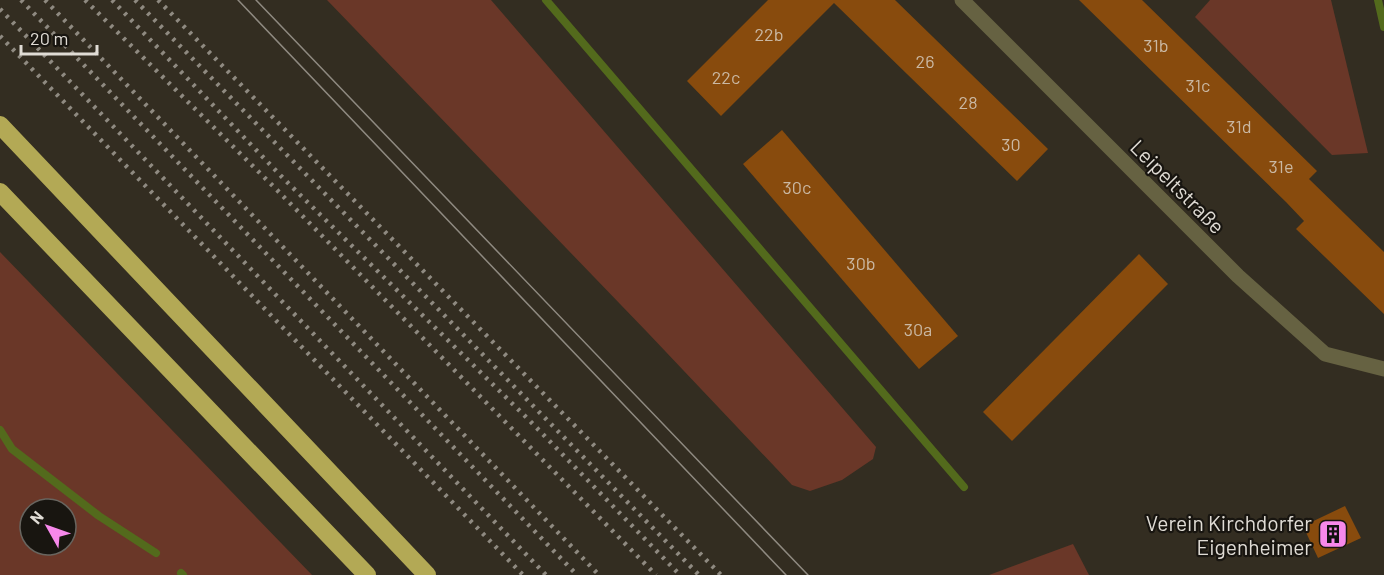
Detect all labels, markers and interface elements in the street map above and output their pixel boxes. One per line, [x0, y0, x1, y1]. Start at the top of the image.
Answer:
scale bar [21, 18, 98, 56]
house number: 22b [754, 23, 784, 45]
text: 20 m [30, 27, 68, 49]
house number: 31b [1143, 34, 1169, 56]
house number: 26 [916, 50, 934, 72]
house number: 22c [712, 66, 740, 88]
house number: 31c [1186, 74, 1210, 96]
house number: 28 [958, 91, 978, 113]
house number: 31d [1226, 115, 1252, 137]
house number: 30 [1001, 133, 1021, 155]
street label: Leipeltstraße [1126, 134, 1230, 238]
house number: 31e [1268, 155, 1294, 177]
house number: 30c [783, 176, 811, 198]
house number: 30b [846, 252, 876, 274]
house number: 30a [904, 318, 932, 340]
north arrow [18, 497, 78, 557]
text: N [25, 507, 47, 527]
place label: Verein Kirchdorfer Eigenheimer [1146, 510, 1312, 559]
building icon: Verein Kirchdorfer Eigenheimer [1317, 518, 1349, 550]

